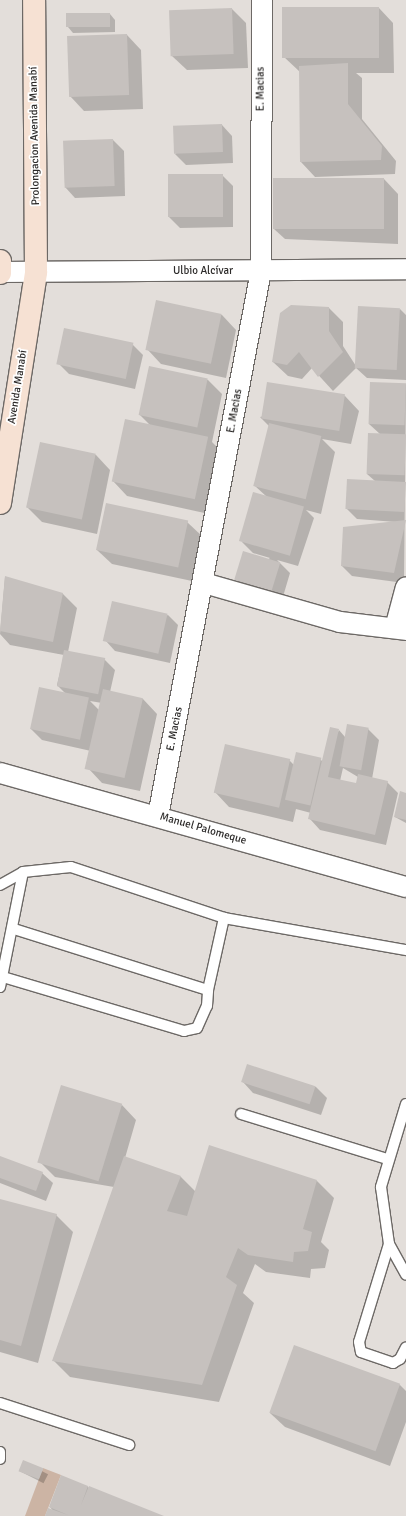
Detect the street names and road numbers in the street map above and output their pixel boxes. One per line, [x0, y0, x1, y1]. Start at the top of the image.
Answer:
street label: Prolongacion Avenida Manabí [27, 67, 43, 205]
street label: E. Macias [254, 67, 268, 111]
street label: Ulbio Alcívar [173, 264, 233, 278]
street label: Avenida Manabí [6, 349, 30, 425]
street label: E. Macias [225, 388, 245, 434]
street label: E. Macias [164, 706, 186, 752]
street label: Manuel Palomeque [158, 810, 248, 848]

